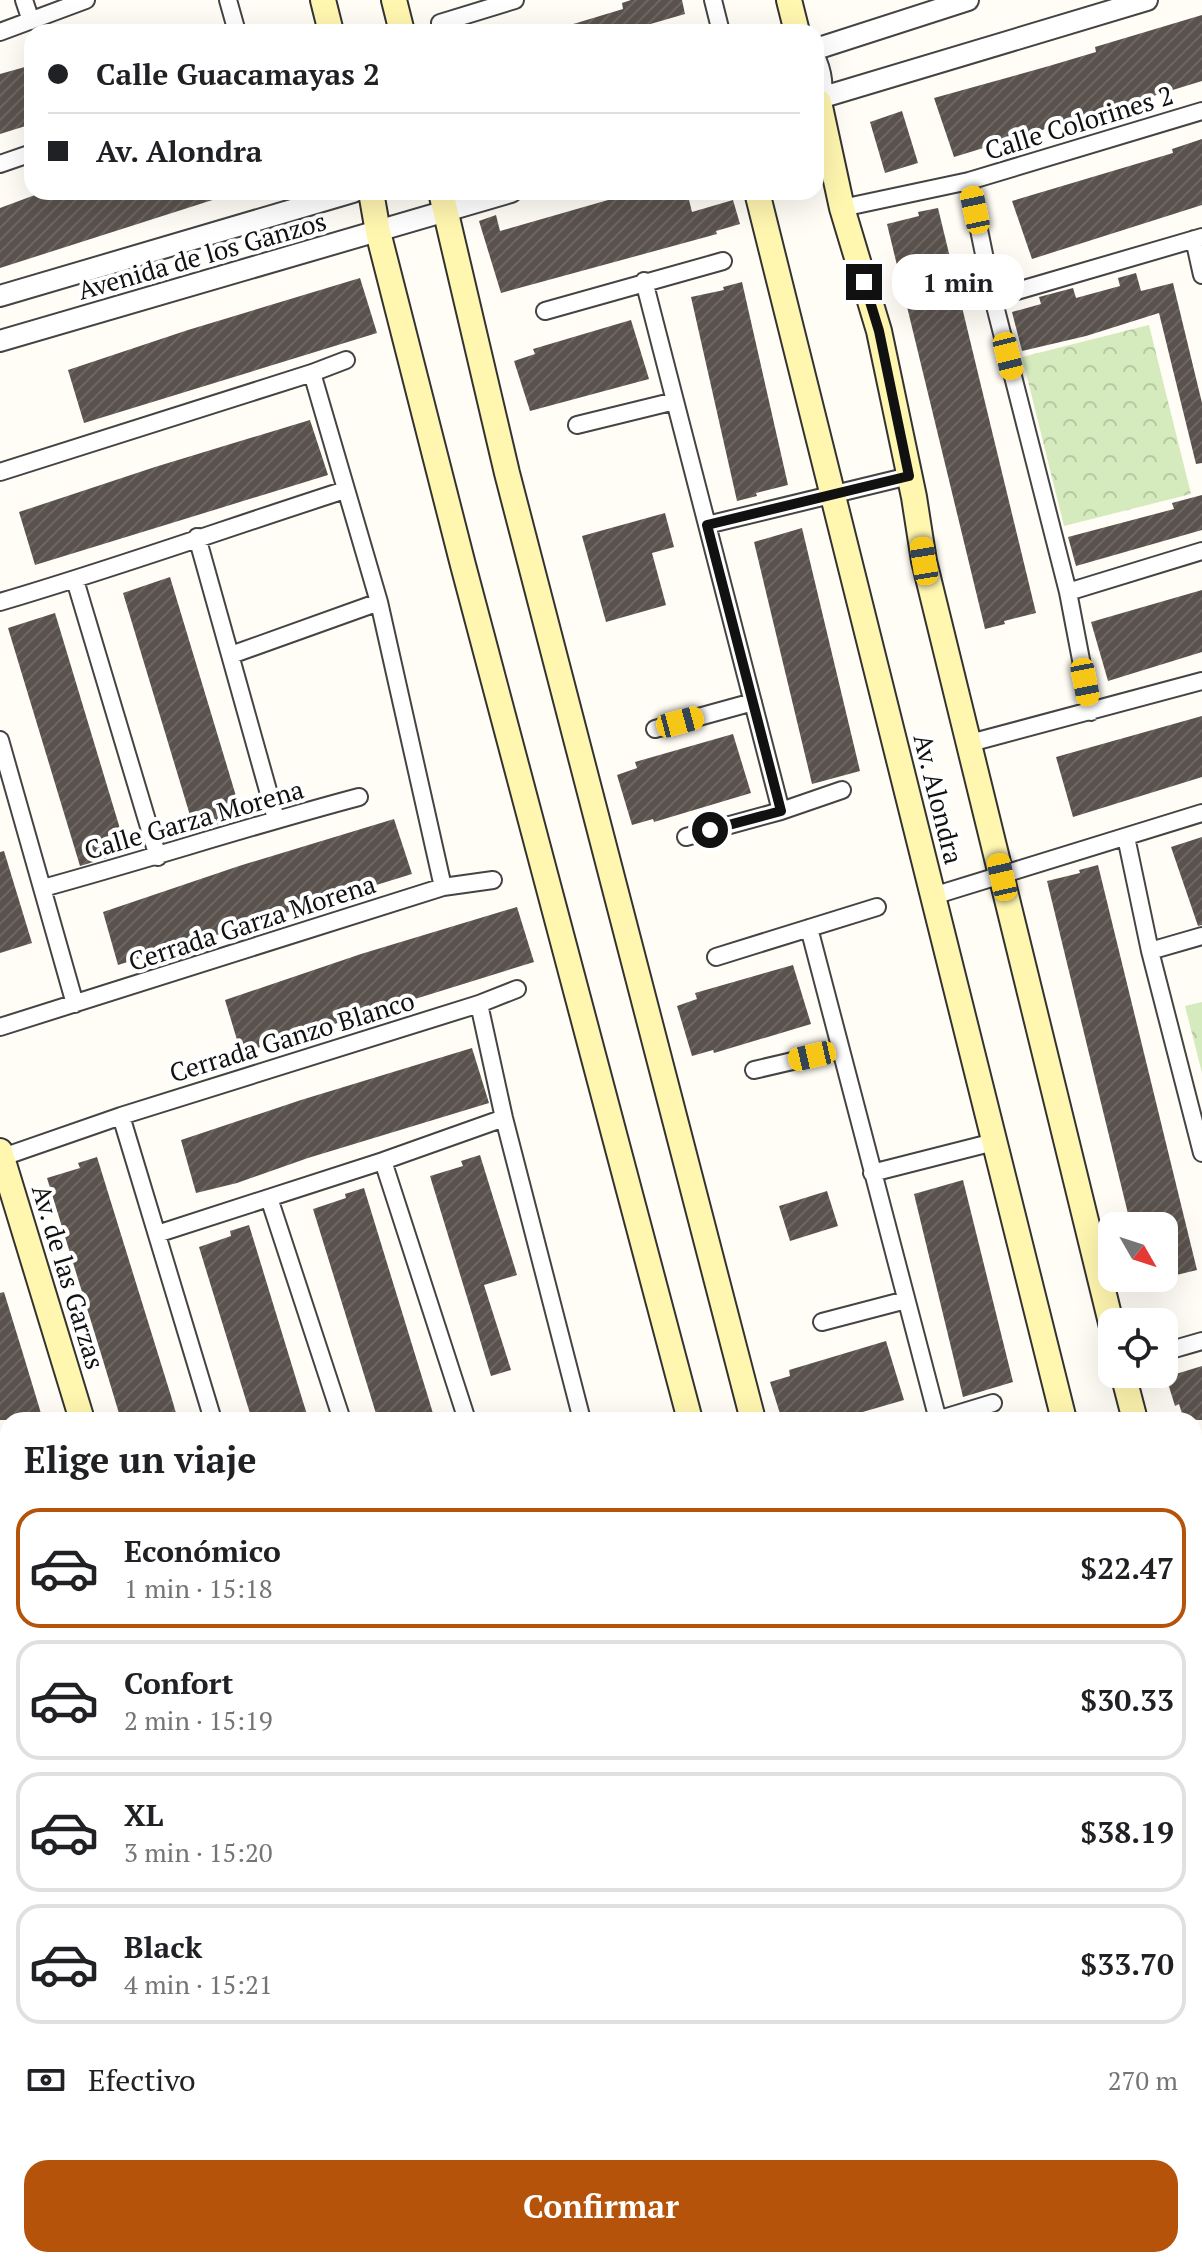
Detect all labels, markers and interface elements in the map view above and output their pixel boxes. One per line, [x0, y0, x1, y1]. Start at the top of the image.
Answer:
text: Calle Guacamayas 2 [96, 54, 380, 94]
street label: Calle Colorines 2 [980, 77, 1177, 167]
text: Av. Alondra [96, 131, 263, 171]
car [958, 184, 992, 236]
street label: Avenida de los Ganzos [74, 203, 330, 307]
callout: 1 min [892, 254, 1024, 310]
route end [846, 264, 882, 300]
text: 1 min [922, 265, 994, 299]
car [991, 330, 1025, 382]
car [908, 535, 940, 587]
car [1069, 656, 1101, 708]
car [654, 704, 706, 740]
street label: Av. Alondra [906, 730, 972, 867]
street label: Calle Garza Morena [80, 771, 307, 867]
route start [692, 812, 728, 848]
car [985, 851, 1019, 903]
street label: Cerrada Garza Morena [124, 866, 380, 978]
street label: Cerrada Ganzo Blanco [165, 983, 418, 1089]
car [786, 1039, 838, 1073]
street label: Av. de las Garzas [25, 1180, 113, 1373]
north arrow [1098, 1212, 1178, 1292]
map controls [1098, 1212, 1178, 1388]
button: locate [1098, 1308, 1178, 1388]
text: Elige un viaje [24, 1436, 257, 1483]
text: Económico [124, 1531, 281, 1571]
icon: car [28, 1532, 100, 1604]
text: $22.47 [1080, 1548, 1174, 1588]
text: 1 min · 15:18 [124, 1571, 273, 1605]
text: Confort [124, 1663, 234, 1703]
icon: car [28, 1664, 100, 1736]
text: $30.33 [1080, 1680, 1174, 1720]
text: 2 min · 15:19 [124, 1703, 273, 1737]
text: XL [124, 1795, 163, 1835]
icon: car [28, 1796, 100, 1868]
text: $38.19 [1080, 1812, 1174, 1852]
text: 3 min · 15:20 [124, 1835, 273, 1869]
text: Black [124, 1927, 202, 1967]
icon: car [28, 1928, 100, 2000]
text: $33.70 [1080, 1944, 1174, 1984]
text: 4 min · 15:21 [124, 1967, 273, 2001]
icon: cash [24, 2058, 68, 2102]
text: Efectivo [88, 2060, 196, 2100]
text: 270 m [1108, 2063, 1178, 2097]
button: Confirmar [24, 2160, 1178, 2252]

